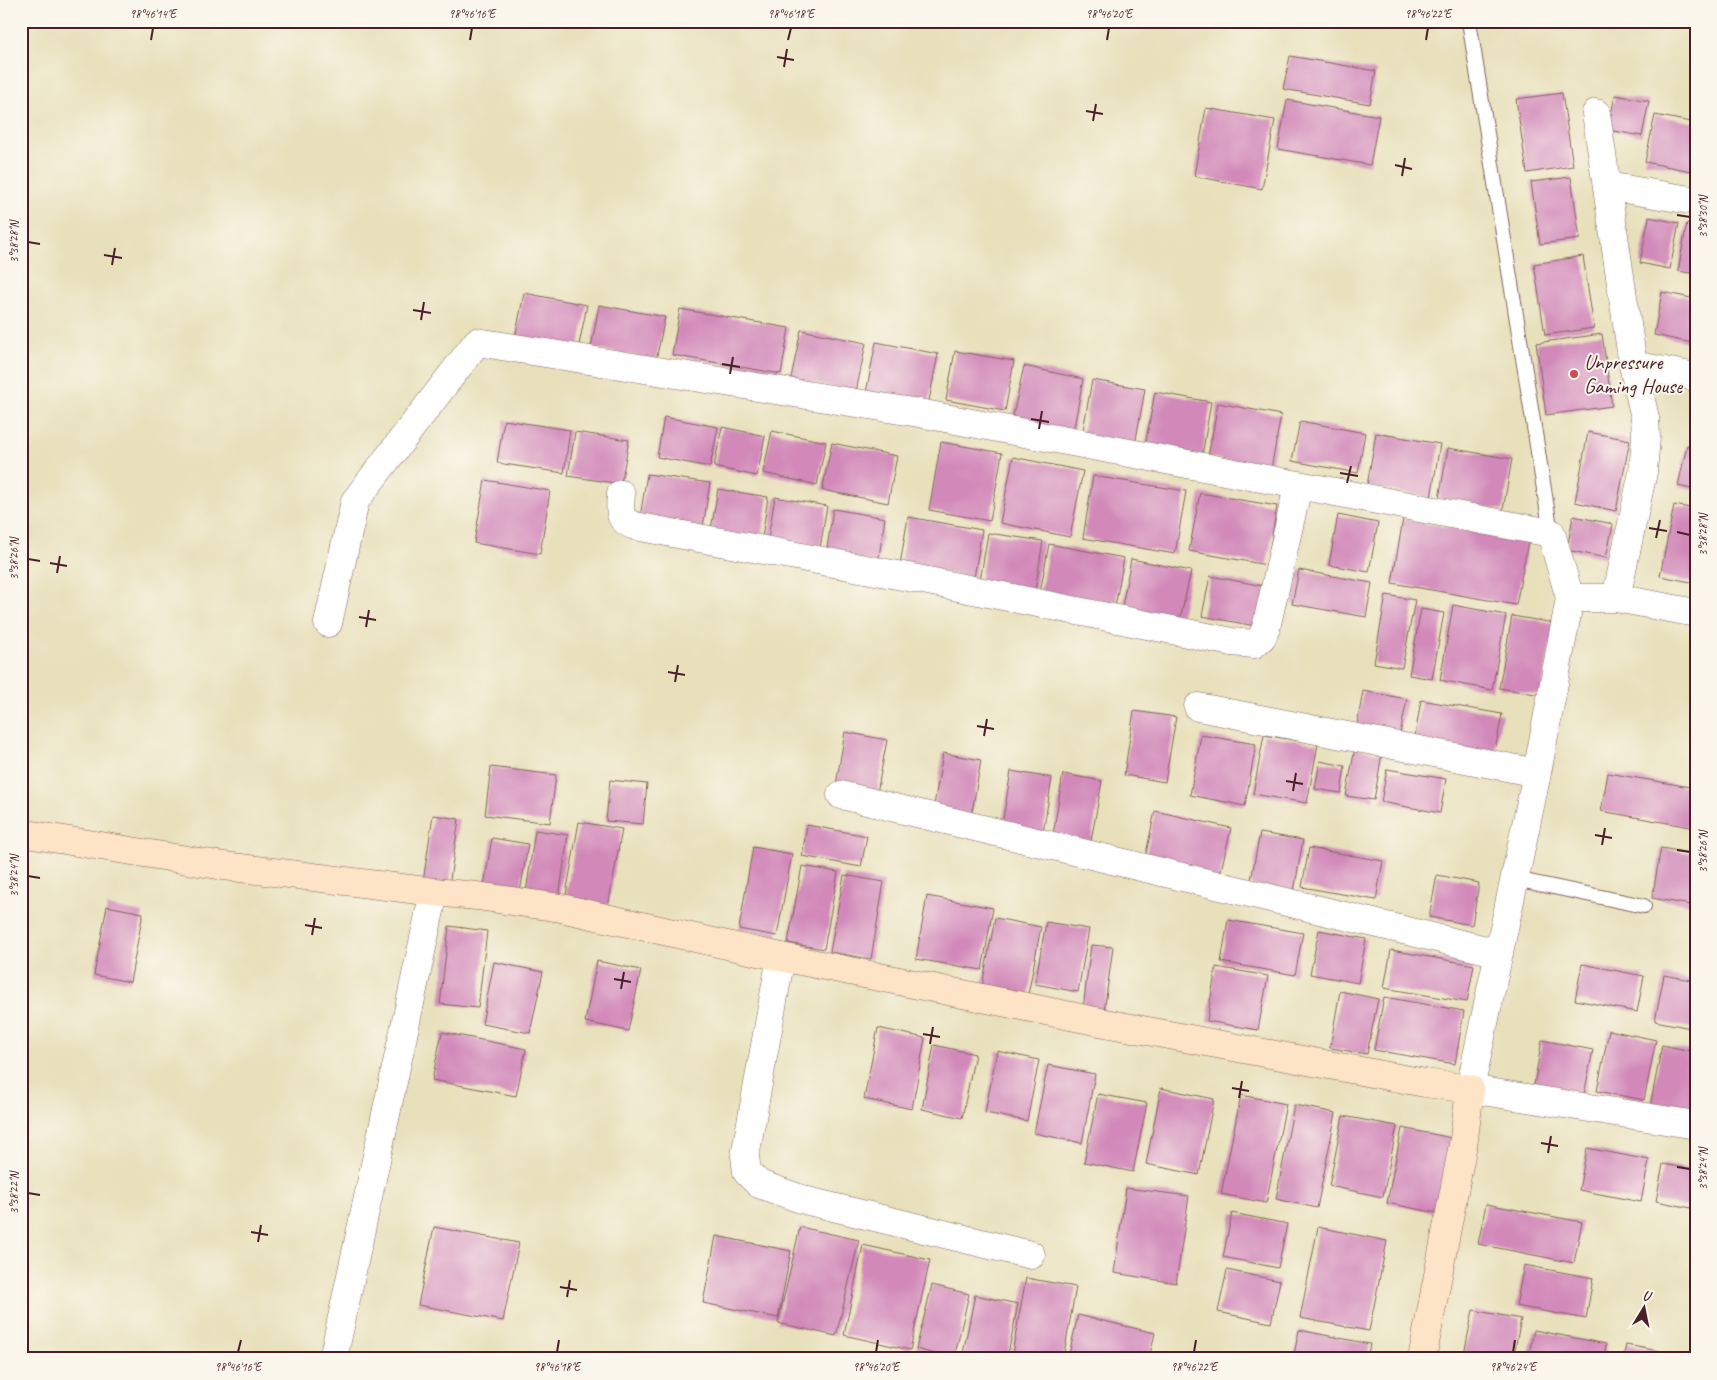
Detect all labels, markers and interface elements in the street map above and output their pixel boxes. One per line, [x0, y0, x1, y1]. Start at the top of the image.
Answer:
text: 98°46'14"E [130, 6, 178, 22]
text: 98°46'16"E [449, 6, 497, 22]
text: 98°46'18"E [768, 6, 816, 22]
text: 98°46'20"E [1086, 6, 1134, 22]
text: 98°46'22"E [1405, 6, 1453, 22]
text: 3°38'30"N [1695, 194, 1711, 238]
text: 3°38'28"N [6, 219, 22, 263]
place label: Unpressure Gaming House [1584, 349, 1683, 399]
marker: Unpressure Gaming House [1568, 368, 1580, 380]
text: 3°38'28"N [1695, 512, 1711, 556]
text: 3°38'26"N [6, 536, 22, 580]
text: 3°38'26"N [1695, 829, 1711, 873]
text: 3°38'24"N [6, 853, 22, 897]
text: 3°38'24"N [1695, 1146, 1711, 1190]
text: 3°38'22"N [6, 1170, 22, 1214]
north arrow [1620, 1282, 1670, 1332]
text: U [1641, 1287, 1654, 1305]
text: 98°46'16"E [215, 1359, 263, 1375]
text: 98°46'18"E [534, 1359, 582, 1375]
text: 98°46'20"E [853, 1359, 901, 1375]
text: 98°46'22"E [1171, 1359, 1219, 1375]
text: 98°46'24"E [1490, 1359, 1538, 1375]

